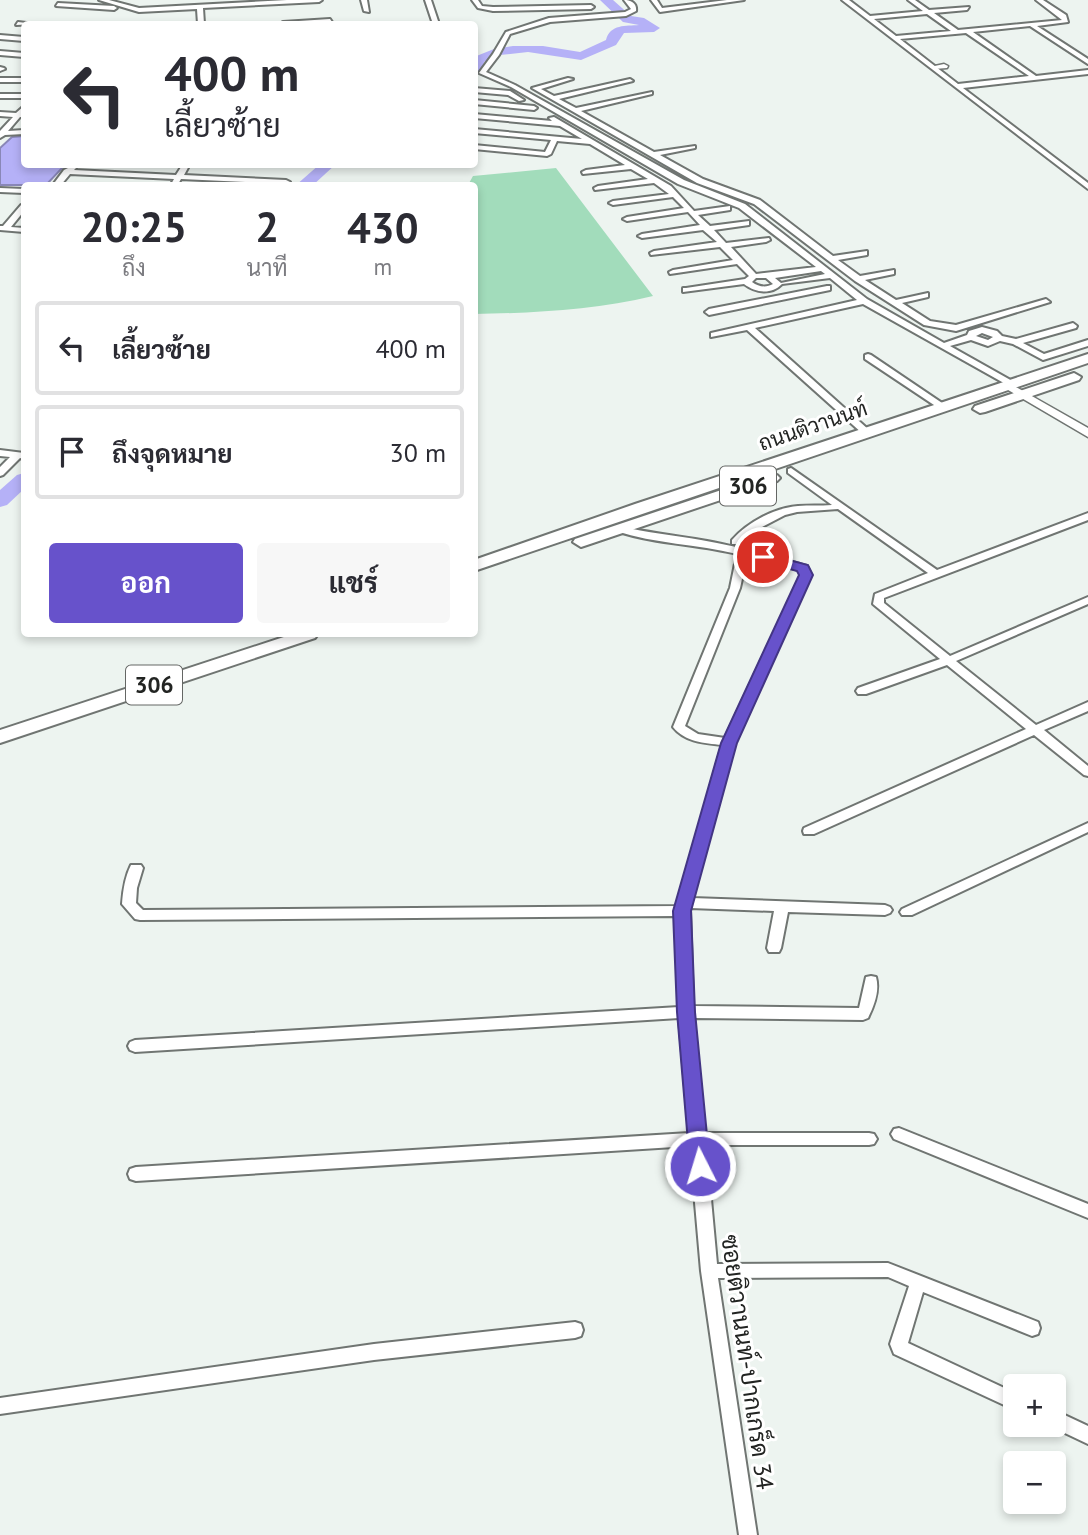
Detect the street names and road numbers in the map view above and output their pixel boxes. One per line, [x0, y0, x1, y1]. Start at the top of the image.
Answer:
street label: ถนนติวานนท์ [755, 394, 871, 457]
road number: 306 [720, 466, 776, 506]
road number: 306 [126, 666, 182, 705]
street label: ซอยติวานนท์-ปากเกร็ด 34 [714, 1232, 782, 1491]

